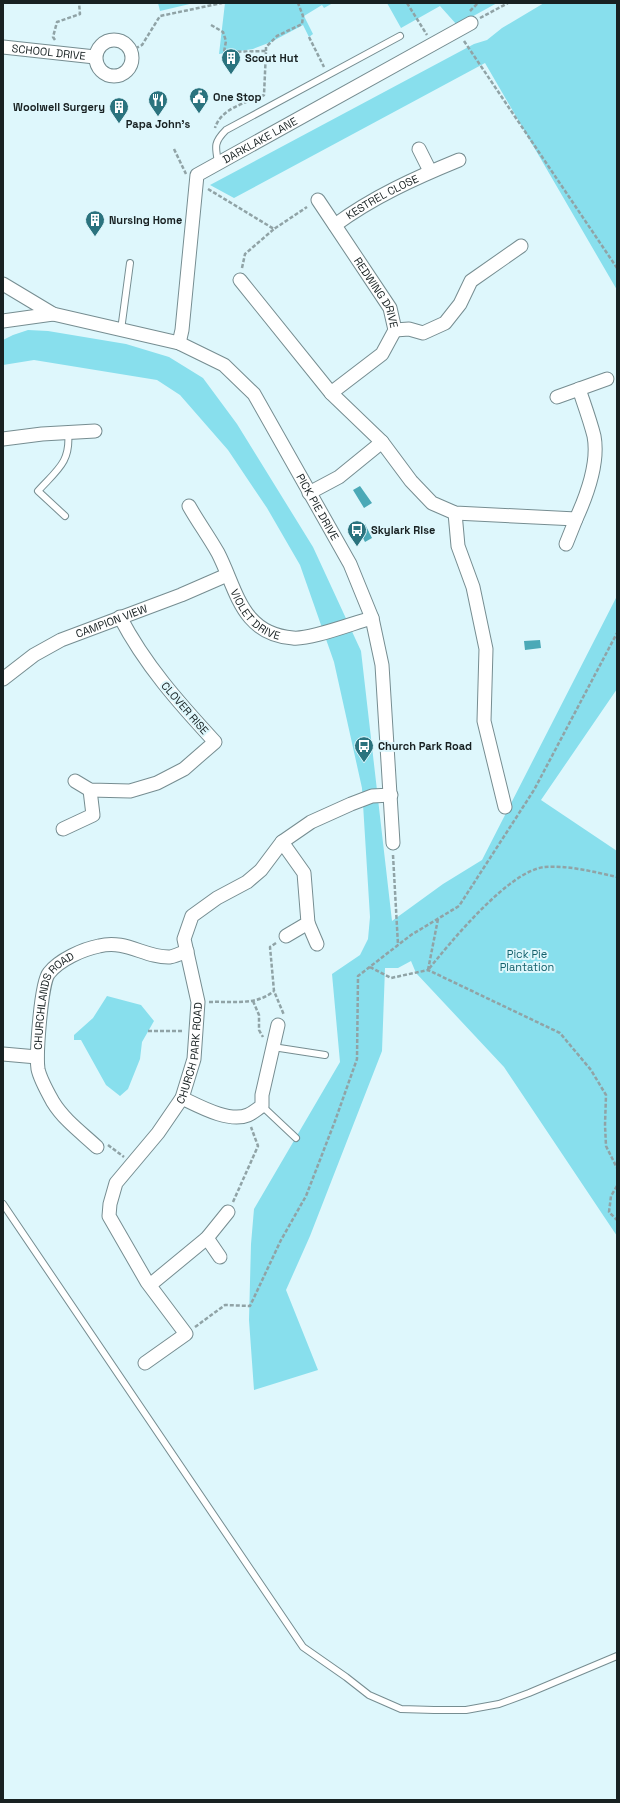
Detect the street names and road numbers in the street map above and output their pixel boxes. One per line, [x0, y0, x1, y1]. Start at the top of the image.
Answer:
street label: SCHOOL DRIVE [11, 41, 86, 63]
street label: DARKLAKE LANE [220, 114, 300, 166]
street label: KESTREL CLOSE [343, 171, 421, 222]
street label: REDWING DRIVE [351, 254, 401, 329]
street label: PICK PIE DRIVE [293, 471, 342, 543]
street label: VIOLET DRIVE [227, 587, 282, 643]
street label: CAMPION VIEW [74, 601, 150, 641]
street label: CLOVER RISE [158, 679, 212, 737]
street label: CHURCHLANDS ROAD [31, 949, 76, 1050]
street label: CHURCH PARK ROAD [173, 1002, 205, 1107]

